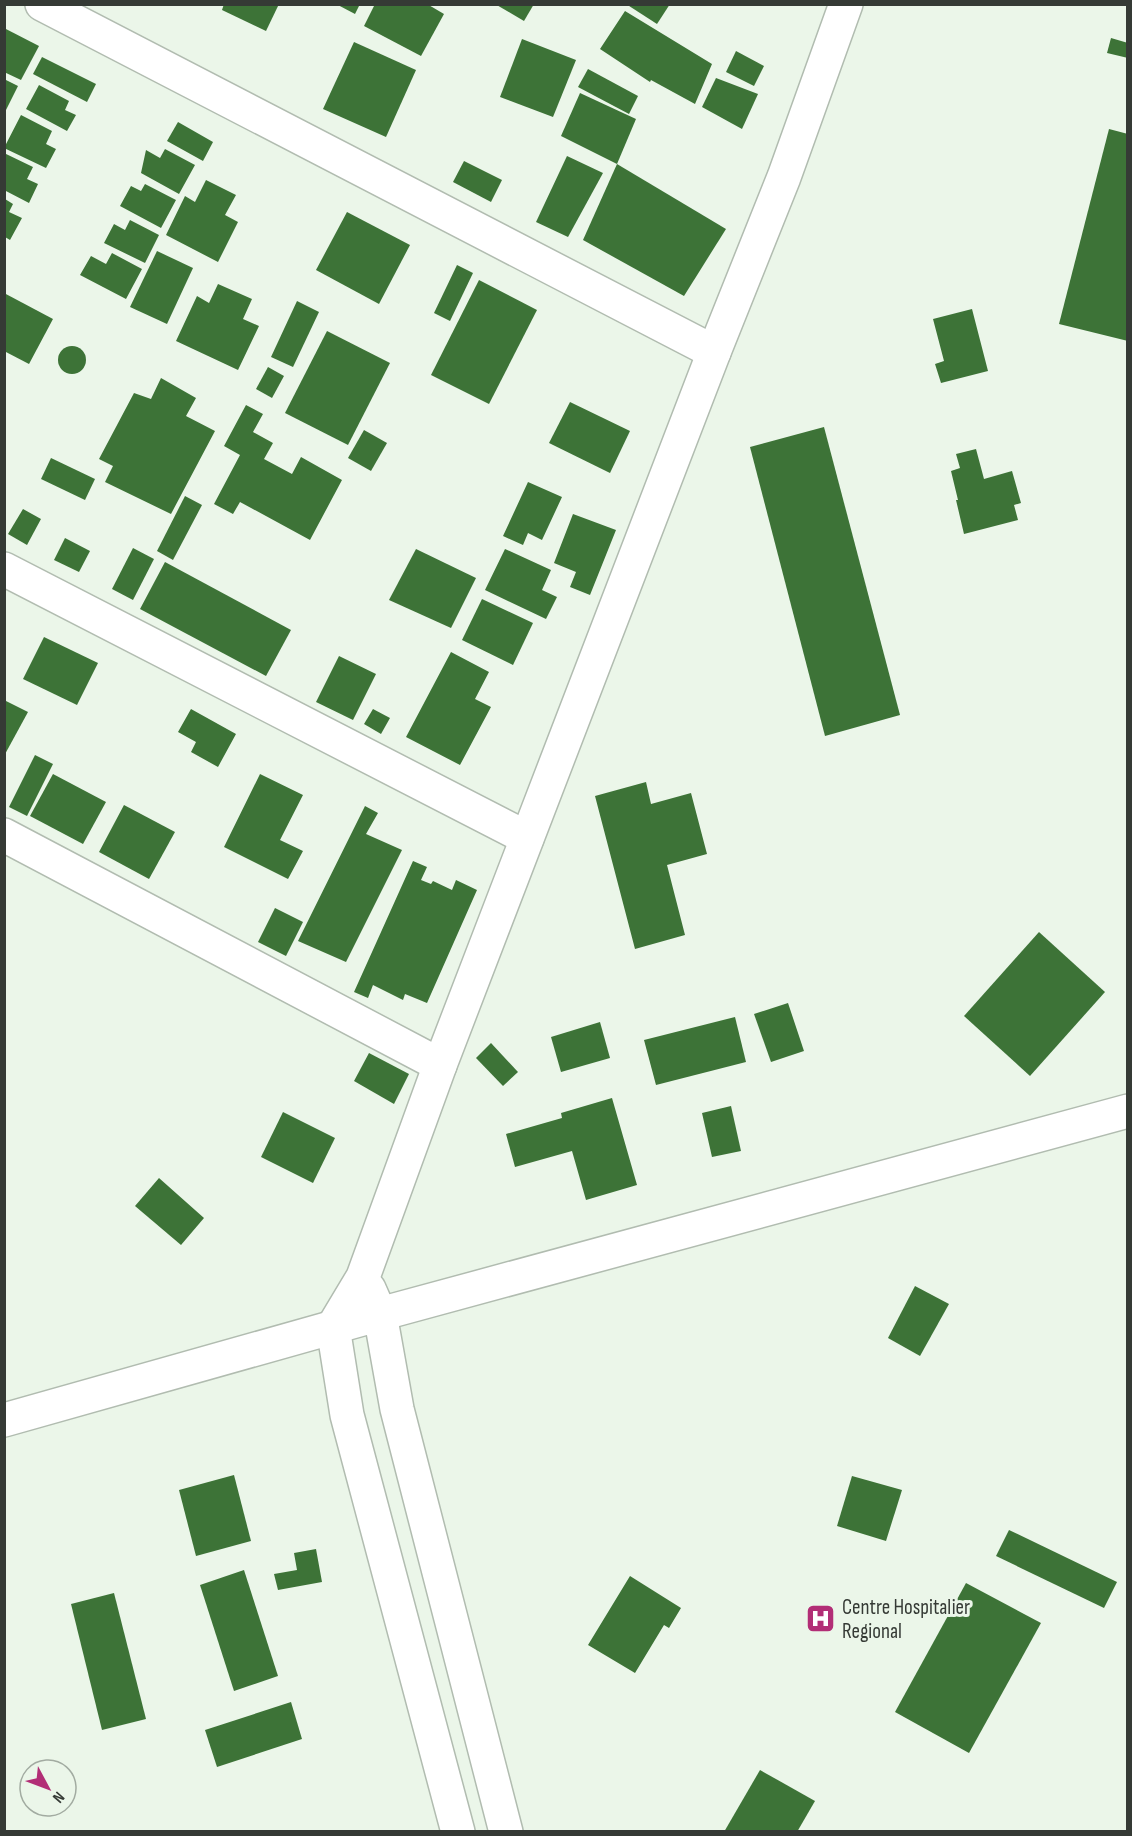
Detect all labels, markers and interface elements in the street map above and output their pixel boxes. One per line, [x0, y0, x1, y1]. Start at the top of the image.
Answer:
place label: Centre Hospitalier Regional [842, 1595, 970, 1644]
hospital icon: Centre Hospitalier Regional [805, 1603, 837, 1635]
north arrow [18, 1758, 78, 1818]
text: N [48, 1787, 68, 1806]

